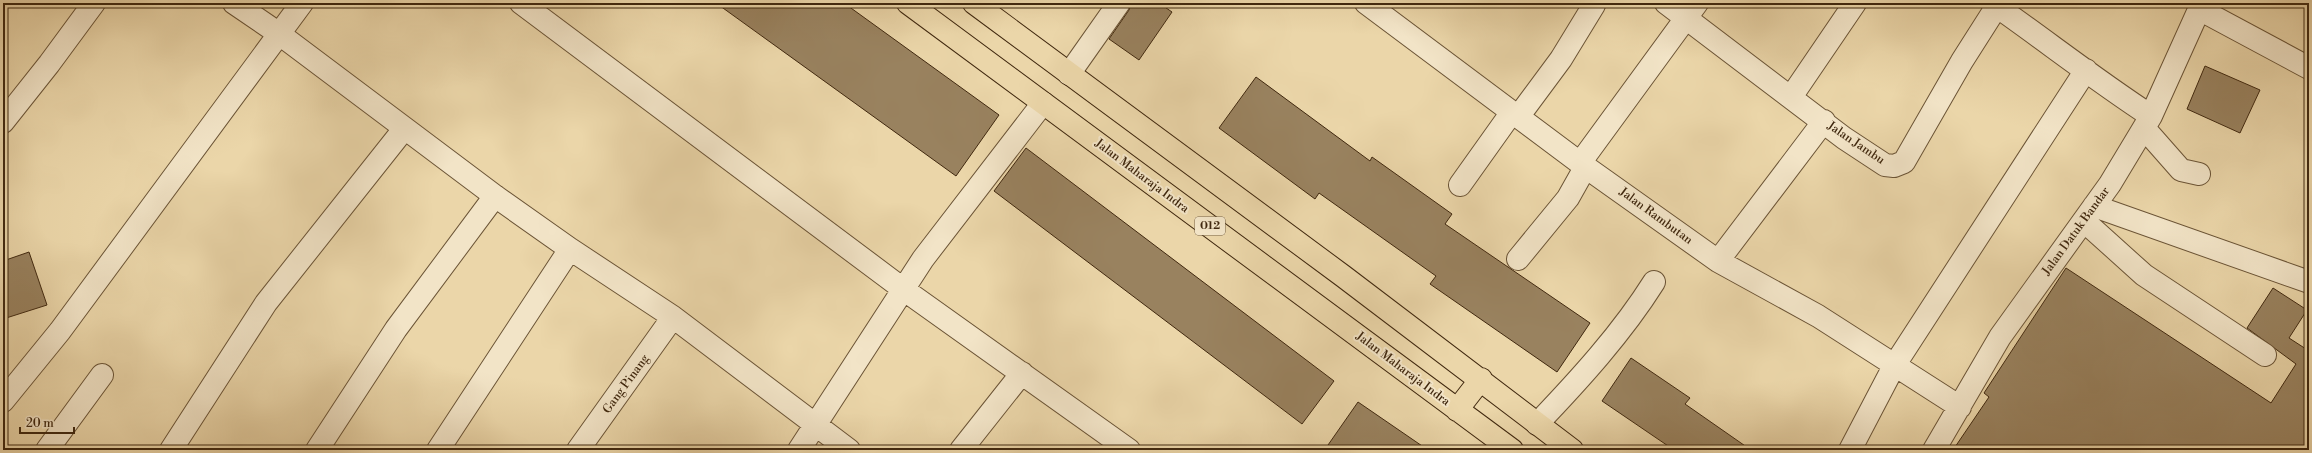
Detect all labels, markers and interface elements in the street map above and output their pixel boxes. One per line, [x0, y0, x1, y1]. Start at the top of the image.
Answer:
street label: Jalan Jambu [1824, 118, 1888, 168]
street label: Jalan Maharaja Indra [1091, 135, 1193, 217]
street label: Jalan Rambutan [1616, 184, 1696, 248]
street label: Jalan Datuk Bandar [2038, 184, 2113, 279]
road number: 012 [1195, 217, 1225, 235]
street label: Jalan Maharaja Indra [1352, 328, 1454, 410]
street label: Gang Pinang [599, 351, 653, 417]
scale bar [20, 409, 74, 435]
text: 20 m [26, 416, 54, 431]

